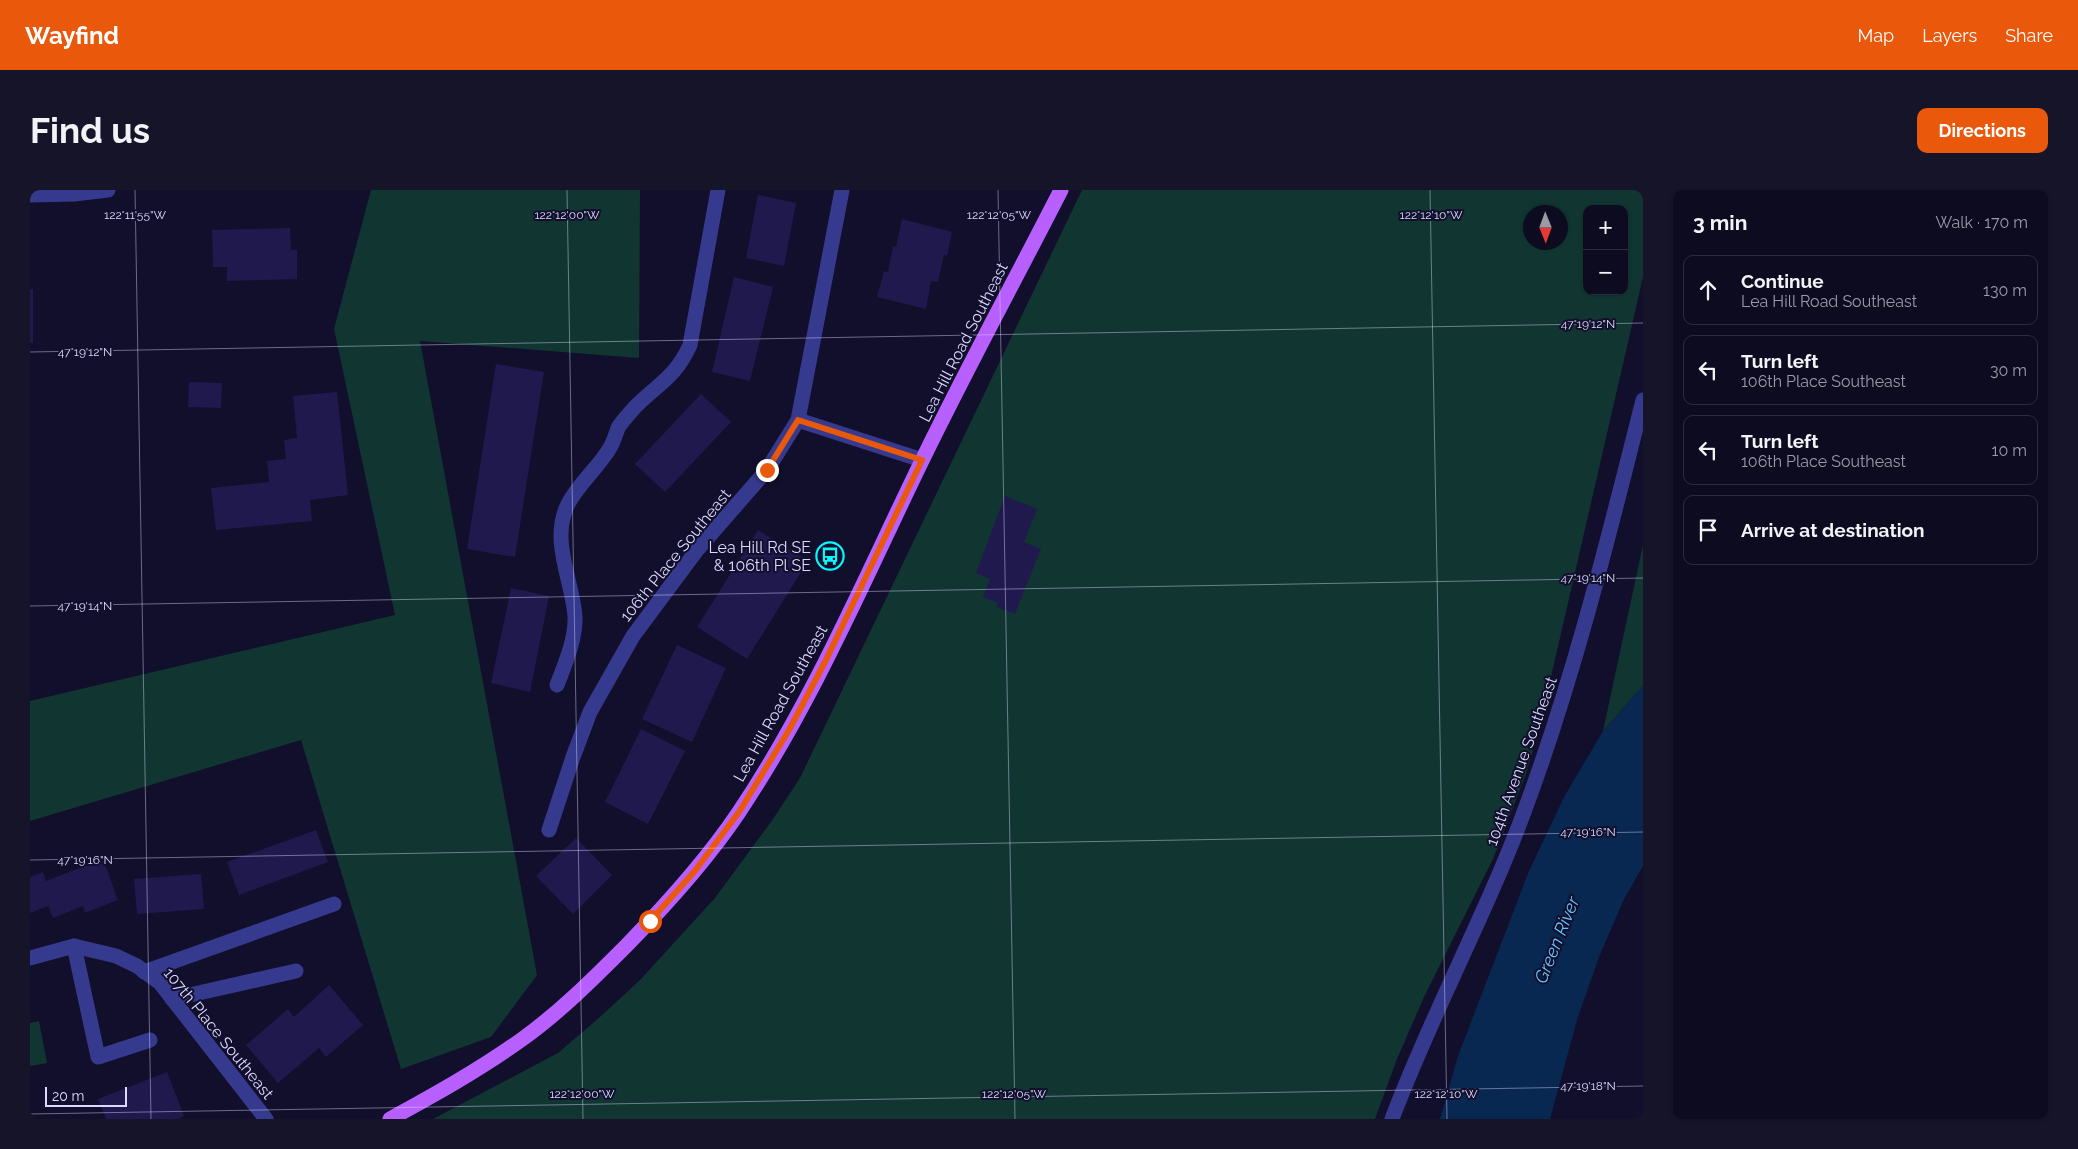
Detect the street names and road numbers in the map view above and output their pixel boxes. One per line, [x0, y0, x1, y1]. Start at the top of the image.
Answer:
street label: Lea Hill Road Southeast [915, 259, 1012, 425]
street label: 106th Place Southeast [616, 485, 735, 625]
street label: Lea Hill Road Southeast [729, 621, 832, 785]
street label: 104th Avenue Southeast [1482, 673, 1561, 848]
street label: 107th Place Southeast [160, 964, 278, 1103]

